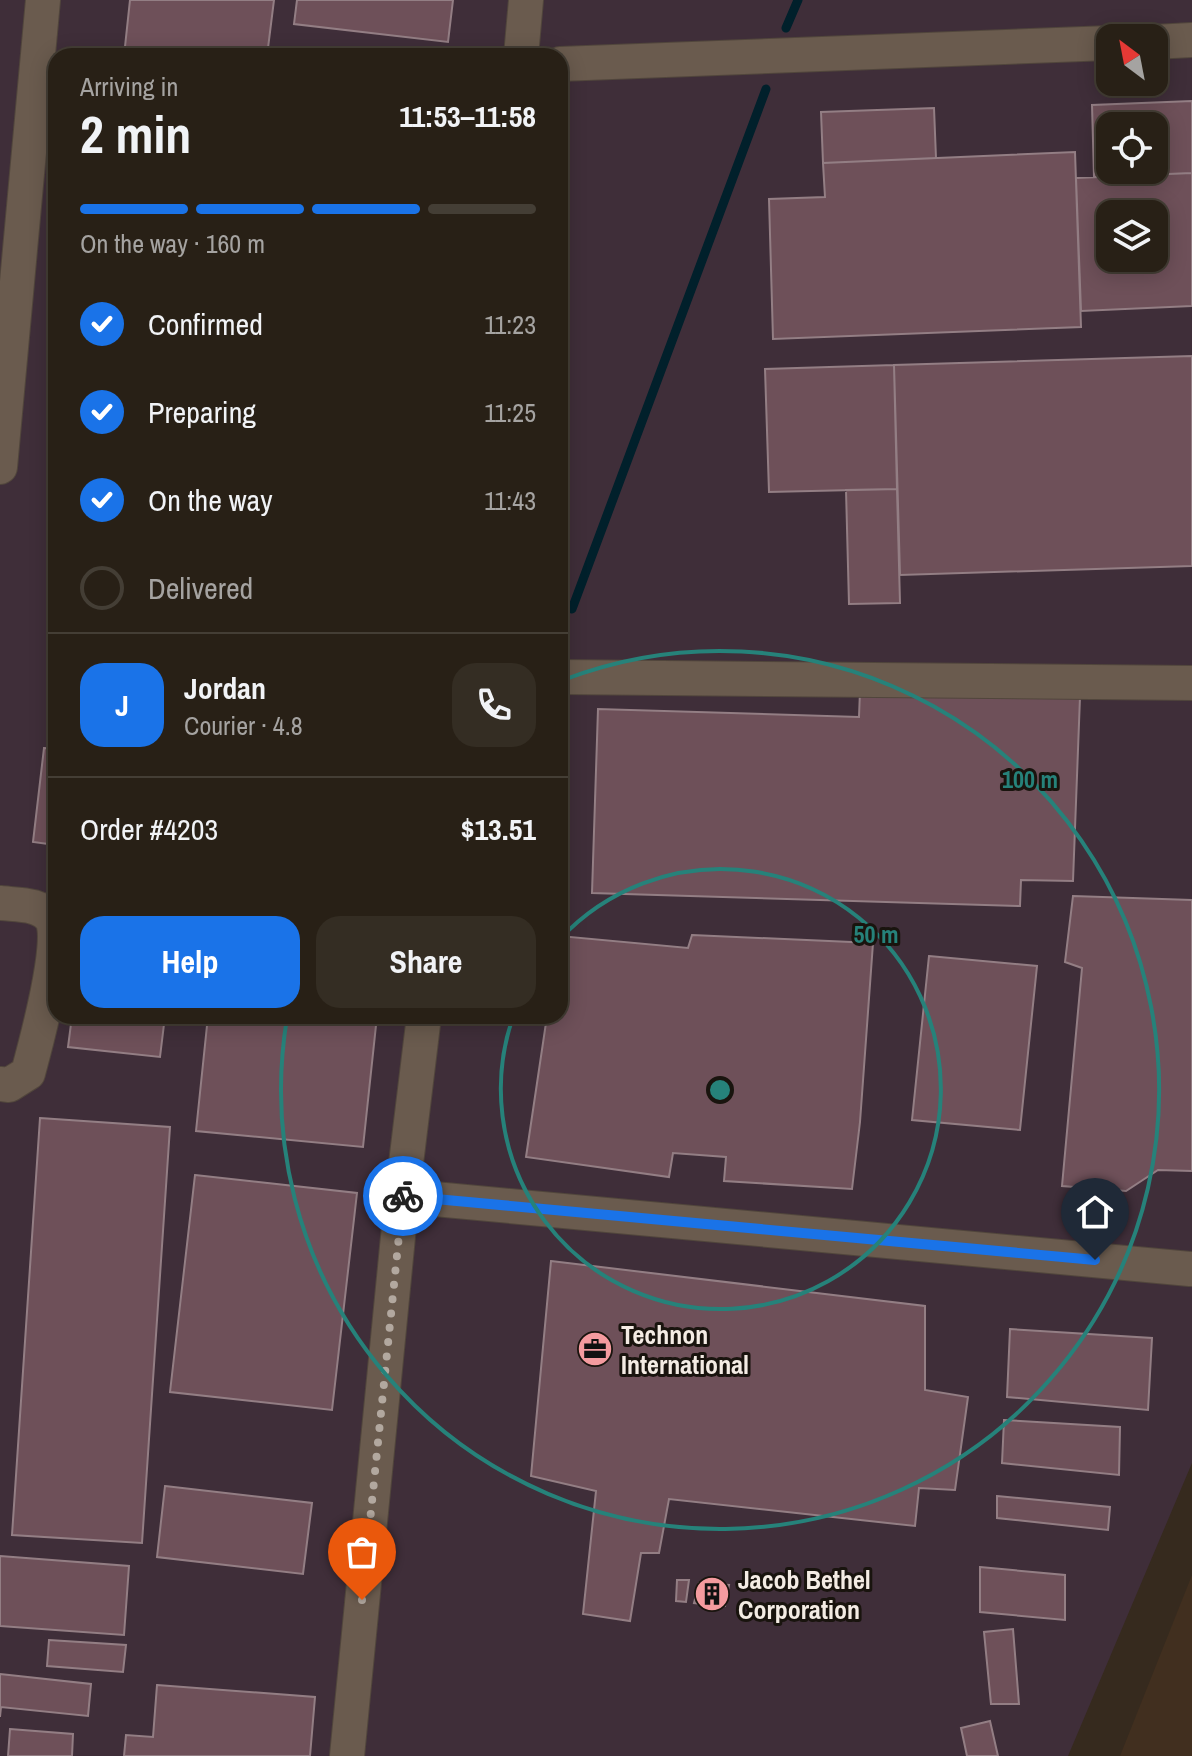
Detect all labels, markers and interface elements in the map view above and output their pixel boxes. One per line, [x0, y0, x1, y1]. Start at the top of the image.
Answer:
north arrow [1096, 24, 1168, 96]
map controls [1096, 24, 1168, 272]
text: Arriving in [80, 69, 178, 104]
text: 11:53–11:58 [399, 96, 536, 136]
text: 2 min [80, 99, 191, 169]
button: locate [1096, 112, 1168, 184]
button: layers [1096, 200, 1168, 272]
text: On the way · 160 m [80, 226, 265, 261]
icon: check [80, 302, 124, 346]
text: Confirmed [148, 304, 263, 344]
text: 11:23 [484, 307, 536, 342]
icon: check [80, 390, 124, 434]
text: Preparing [148, 392, 256, 432]
text: 11:25 [484, 395, 536, 430]
icon: check [80, 478, 124, 522]
text: On the way [148, 480, 272, 520]
text: 11:43 [484, 483, 536, 518]
text: Delivered [148, 568, 253, 608]
button: phone [452, 663, 536, 747]
text: Jordan [184, 668, 266, 708]
text: J [115, 685, 129, 725]
text: Courier · 4.8 [184, 708, 303, 743]
text: 100 m [1002, 763, 1058, 795]
text: Order #4203 [80, 809, 218, 849]
text: $13.51 [461, 809, 536, 849]
button: Help [80, 916, 300, 1008]
button: Share [316, 916, 536, 1008]
text: 50 m [854, 918, 898, 950]
centre of rings [706, 1076, 734, 1104]
courier [363, 1156, 443, 1236]
icon: bike [381, 1174, 425, 1218]
pin [1061, 1178, 1129, 1260]
icon: home [1073, 1190, 1117, 1234]
place label: Technon International [621, 1317, 749, 1382]
office icon: Technon International [576, 1330, 614, 1368]
pin [328, 1518, 396, 1600]
icon: bag [340, 1530, 384, 1574]
place label: Jacob Bethel Corporation [738, 1562, 871, 1627]
building icon: Jacob Bethel Corporation [693, 1575, 731, 1613]

